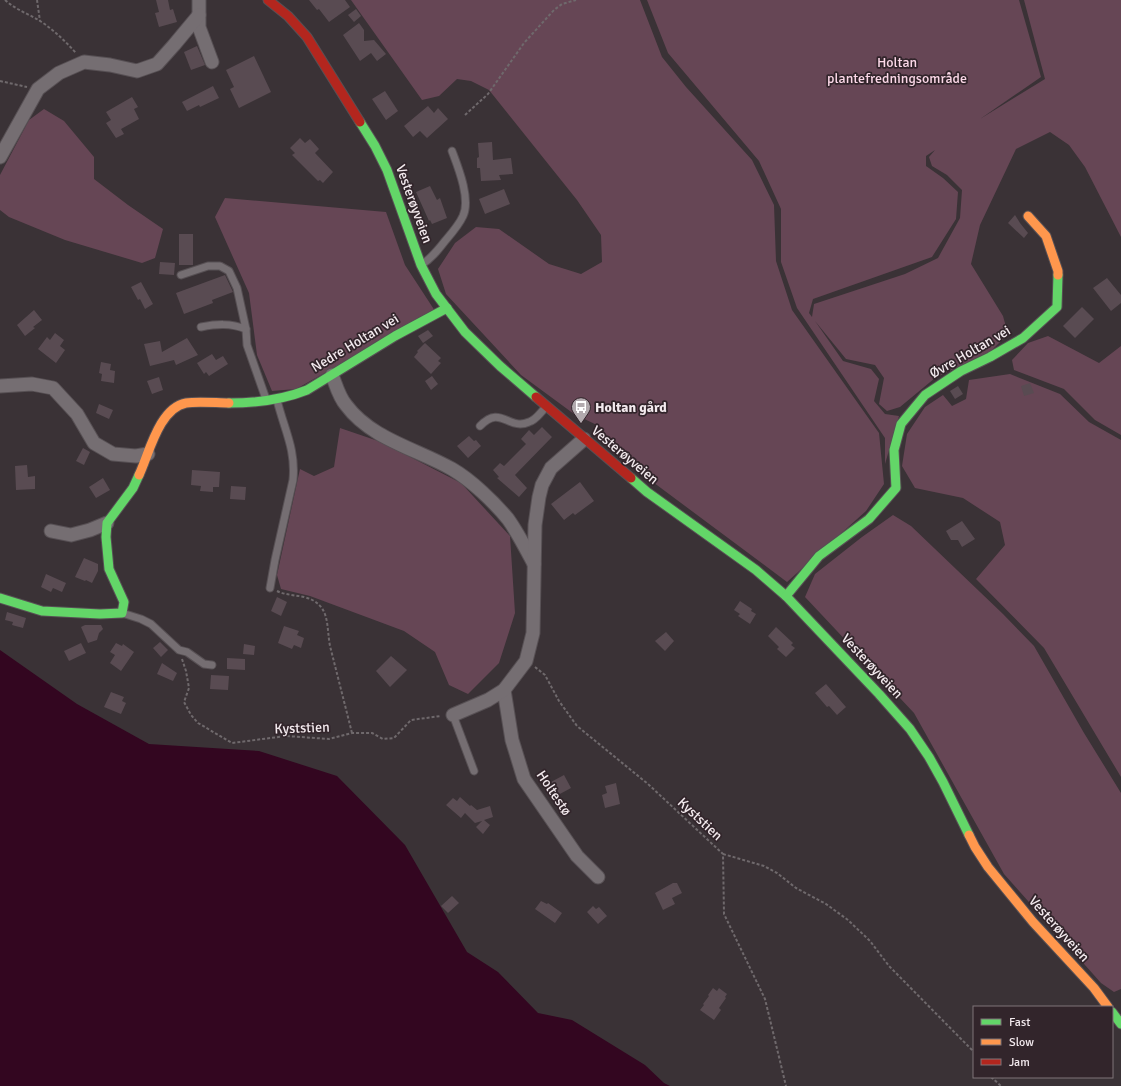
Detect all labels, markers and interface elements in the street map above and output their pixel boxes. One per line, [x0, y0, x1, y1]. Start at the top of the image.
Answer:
park label: Holtan plantefredningsområde [827, 54, 967, 87]
street label: Vesterøyveien [392, 162, 436, 246]
street label: Nedre Holtan vei [308, 310, 402, 376]
street label: Øvre Holtan vei [926, 322, 1014, 382]
bus stop icon: Holtan gård [570, 396, 592, 424]
place label: Holtan gård [595, 399, 667, 416]
street label: Vesterøyveien [588, 422, 662, 488]
street label: Vesterøyveien [838, 630, 906, 702]
street label: Kyststien [274, 719, 330, 737]
street label: Holtestø [533, 767, 575, 819]
street label: Kyststien [674, 794, 726, 844]
street label: Vesterøyveien [1025, 893, 1093, 965]
legend [973, 1006, 1113, 1078]
text: Fast [1009, 1015, 1030, 1030]
text: Slow [1009, 1035, 1034, 1050]
text: Jam [1009, 1055, 1030, 1070]

